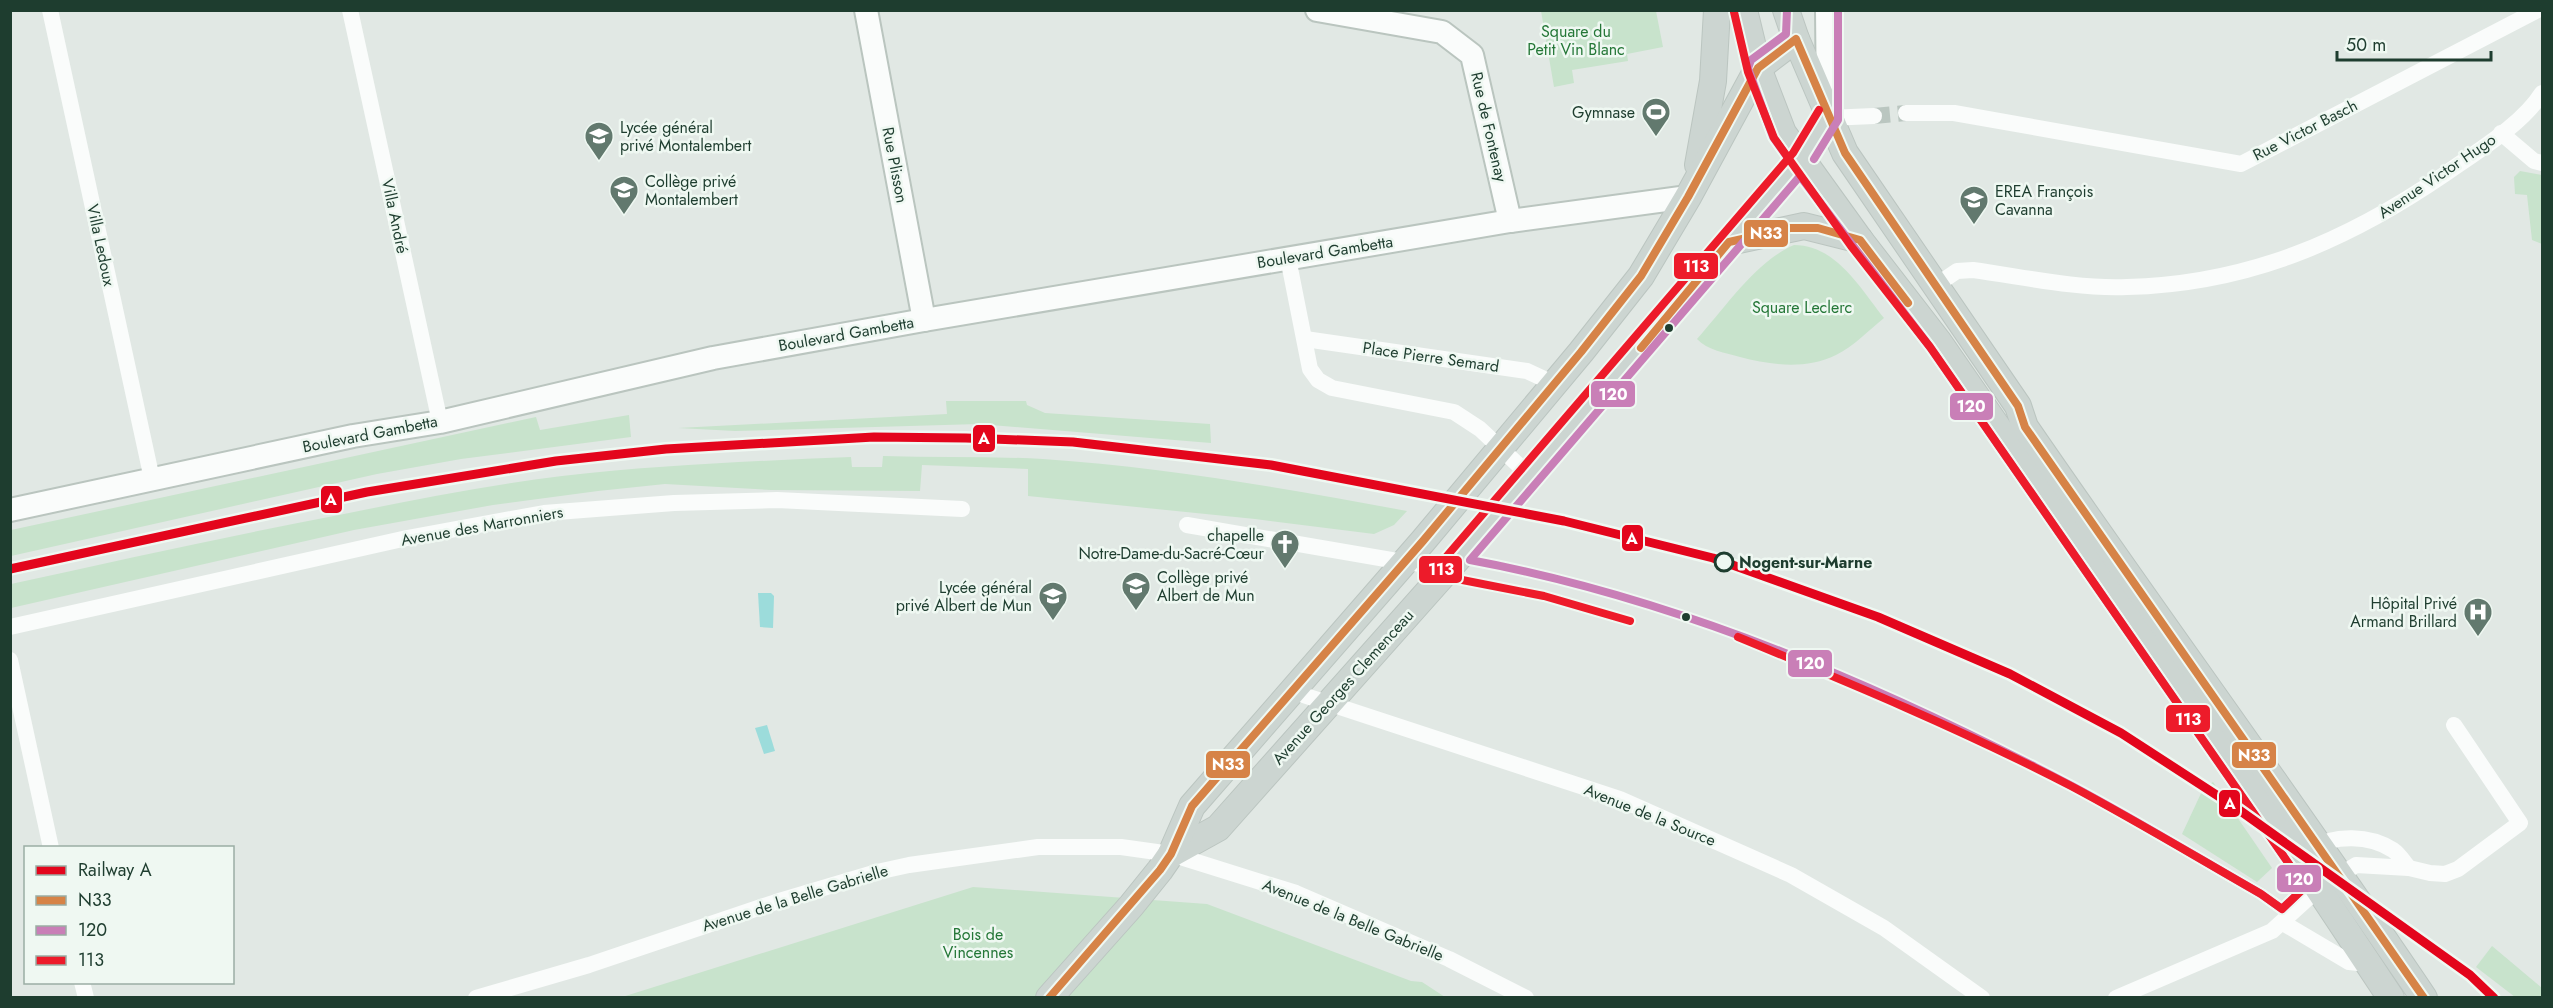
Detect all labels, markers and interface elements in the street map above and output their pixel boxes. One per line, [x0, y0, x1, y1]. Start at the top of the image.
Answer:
park label: Square du Petit Vin Blanc [1527, 20, 1625, 61]
scale bar [2337, 24, 2492, 62]
text: 50 m [2346, 32, 2386, 58]
street label: Rue de Fontenay [1465, 70, 1513, 185]
street label: Rue Victor Basch [2249, 94, 2361, 166]
sports icon: Gymnase [1640, 96, 1672, 138]
place label: Gymnase [1572, 101, 1635, 124]
place label: Lycée général privé Montalembert [620, 116, 751, 157]
school or university icon: Lycée général privé Montalembert [583, 120, 615, 162]
street label: Rue Plisson [876, 125, 914, 205]
street label: Avenue Victor Hugo [2374, 128, 2501, 224]
place label: Collège privé Montalembert [645, 170, 738, 211]
school or university icon: Collège privé Montalembert [608, 174, 640, 216]
street label: Villa André [376, 176, 414, 256]
place label: EREA François Cavanna [1995, 180, 2093, 221]
school or university icon: EREA François Cavanna [1958, 184, 1990, 226]
street label: Villa Ledoux [81, 202, 121, 288]
line badge: N33 [1743, 219, 1789, 248]
text: N33 [1750, 222, 1782, 245]
street label: Boulevard Gambetta [1255, 230, 1395, 274]
line badge: 113 [1673, 252, 1719, 280]
text: 113 [1683, 255, 1709, 278]
park label: Square Leclerc [1752, 296, 1852, 319]
street label: Boulevard Gambetta [776, 311, 916, 357]
unlabelled marker [1663, 322, 1675, 334]
street label: Place Pierre Semard [1361, 336, 1501, 378]
line badge: 120 [1590, 380, 1636, 408]
text: 120 [1598, 383, 1628, 406]
line badge: 120 [1949, 392, 1994, 421]
text: 120 [1956, 395, 1986, 418]
street label: Boulevard Gambetta [300, 410, 440, 458]
line badge: A [972, 424, 996, 453]
text: A [977, 427, 990, 450]
line badge: A [320, 485, 343, 514]
text: A [324, 488, 337, 511]
street label: Avenue des Marronniers [399, 500, 565, 552]
place label: chapelle Notre-Dame-du-Sacré-Cœur [1078, 524, 1265, 565]
line badge: A [1621, 524, 1644, 552]
text: A [1625, 527, 1638, 550]
church icon: chapelle Notre-Dame-du-Sacré-Cœur [1269, 528, 1301, 570]
place label: Nogent-sur-Marne [1739, 551, 1872, 574]
marker: Nogent-sur-Marne [1714, 552, 1734, 572]
line badge: 113 [1418, 555, 1463, 584]
text: 113 [1428, 558, 1454, 581]
place label: Collège privé Albert de Mun [1157, 566, 1255, 607]
school or university icon: Collège privé Albert de Mun [1120, 570, 1152, 612]
place label: Lycée général privé Albert de Mun [896, 576, 1032, 617]
school or university icon: Lycée général privé Albert de Mun [1037, 580, 1069, 622]
place label: Hôpital Privé Armand Brillard [2350, 592, 2457, 633]
hospital icon: Hôpital Privé Armand Brillard [2462, 596, 2494, 638]
street label: Avenue Georges Clemenceau [1267, 604, 1419, 770]
unlabelled marker [1680, 611, 1692, 623]
line badge: 120 [1787, 649, 1833, 678]
text: 120 [1795, 652, 1825, 675]
line badge: 113 [2165, 704, 2211, 733]
text: 113 [2175, 708, 2201, 731]
line badge: N33 [2231, 741, 2277, 769]
text: N33 [2238, 744, 2270, 767]
line badge: N33 [1205, 750, 1251, 779]
text: N33 [1212, 753, 1244, 776]
street label: Avenue de la Source [1581, 778, 1719, 852]
line badge: A [2218, 789, 2241, 818]
text: A [2223, 792, 2236, 815]
legend [24, 846, 234, 984]
text: Railway A [78, 857, 152, 883]
street label: Avenue de la Belle Gabrielle [699, 859, 891, 937]
line badge: 120 [2276, 864, 2322, 893]
text: 120 [2284, 868, 2314, 891]
street label: Avenue de la Belle Gabrielle [1259, 873, 1447, 967]
text: N33 [78, 887, 112, 913]
text: 120 [78, 917, 107, 943]
park label: Bois de Vincennes [943, 923, 1013, 964]
text: 113 [78, 947, 104, 973]

